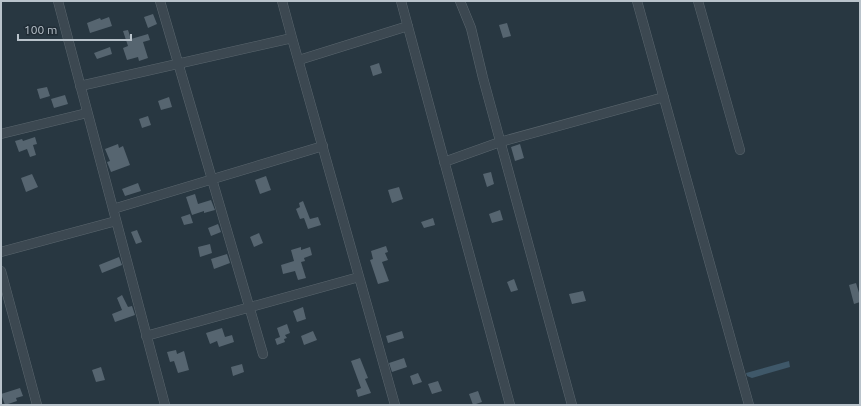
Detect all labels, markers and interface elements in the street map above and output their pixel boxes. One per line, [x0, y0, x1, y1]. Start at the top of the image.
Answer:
scale bar [18, 16, 131, 42]
text: 100 m [24, 23, 57, 36]

